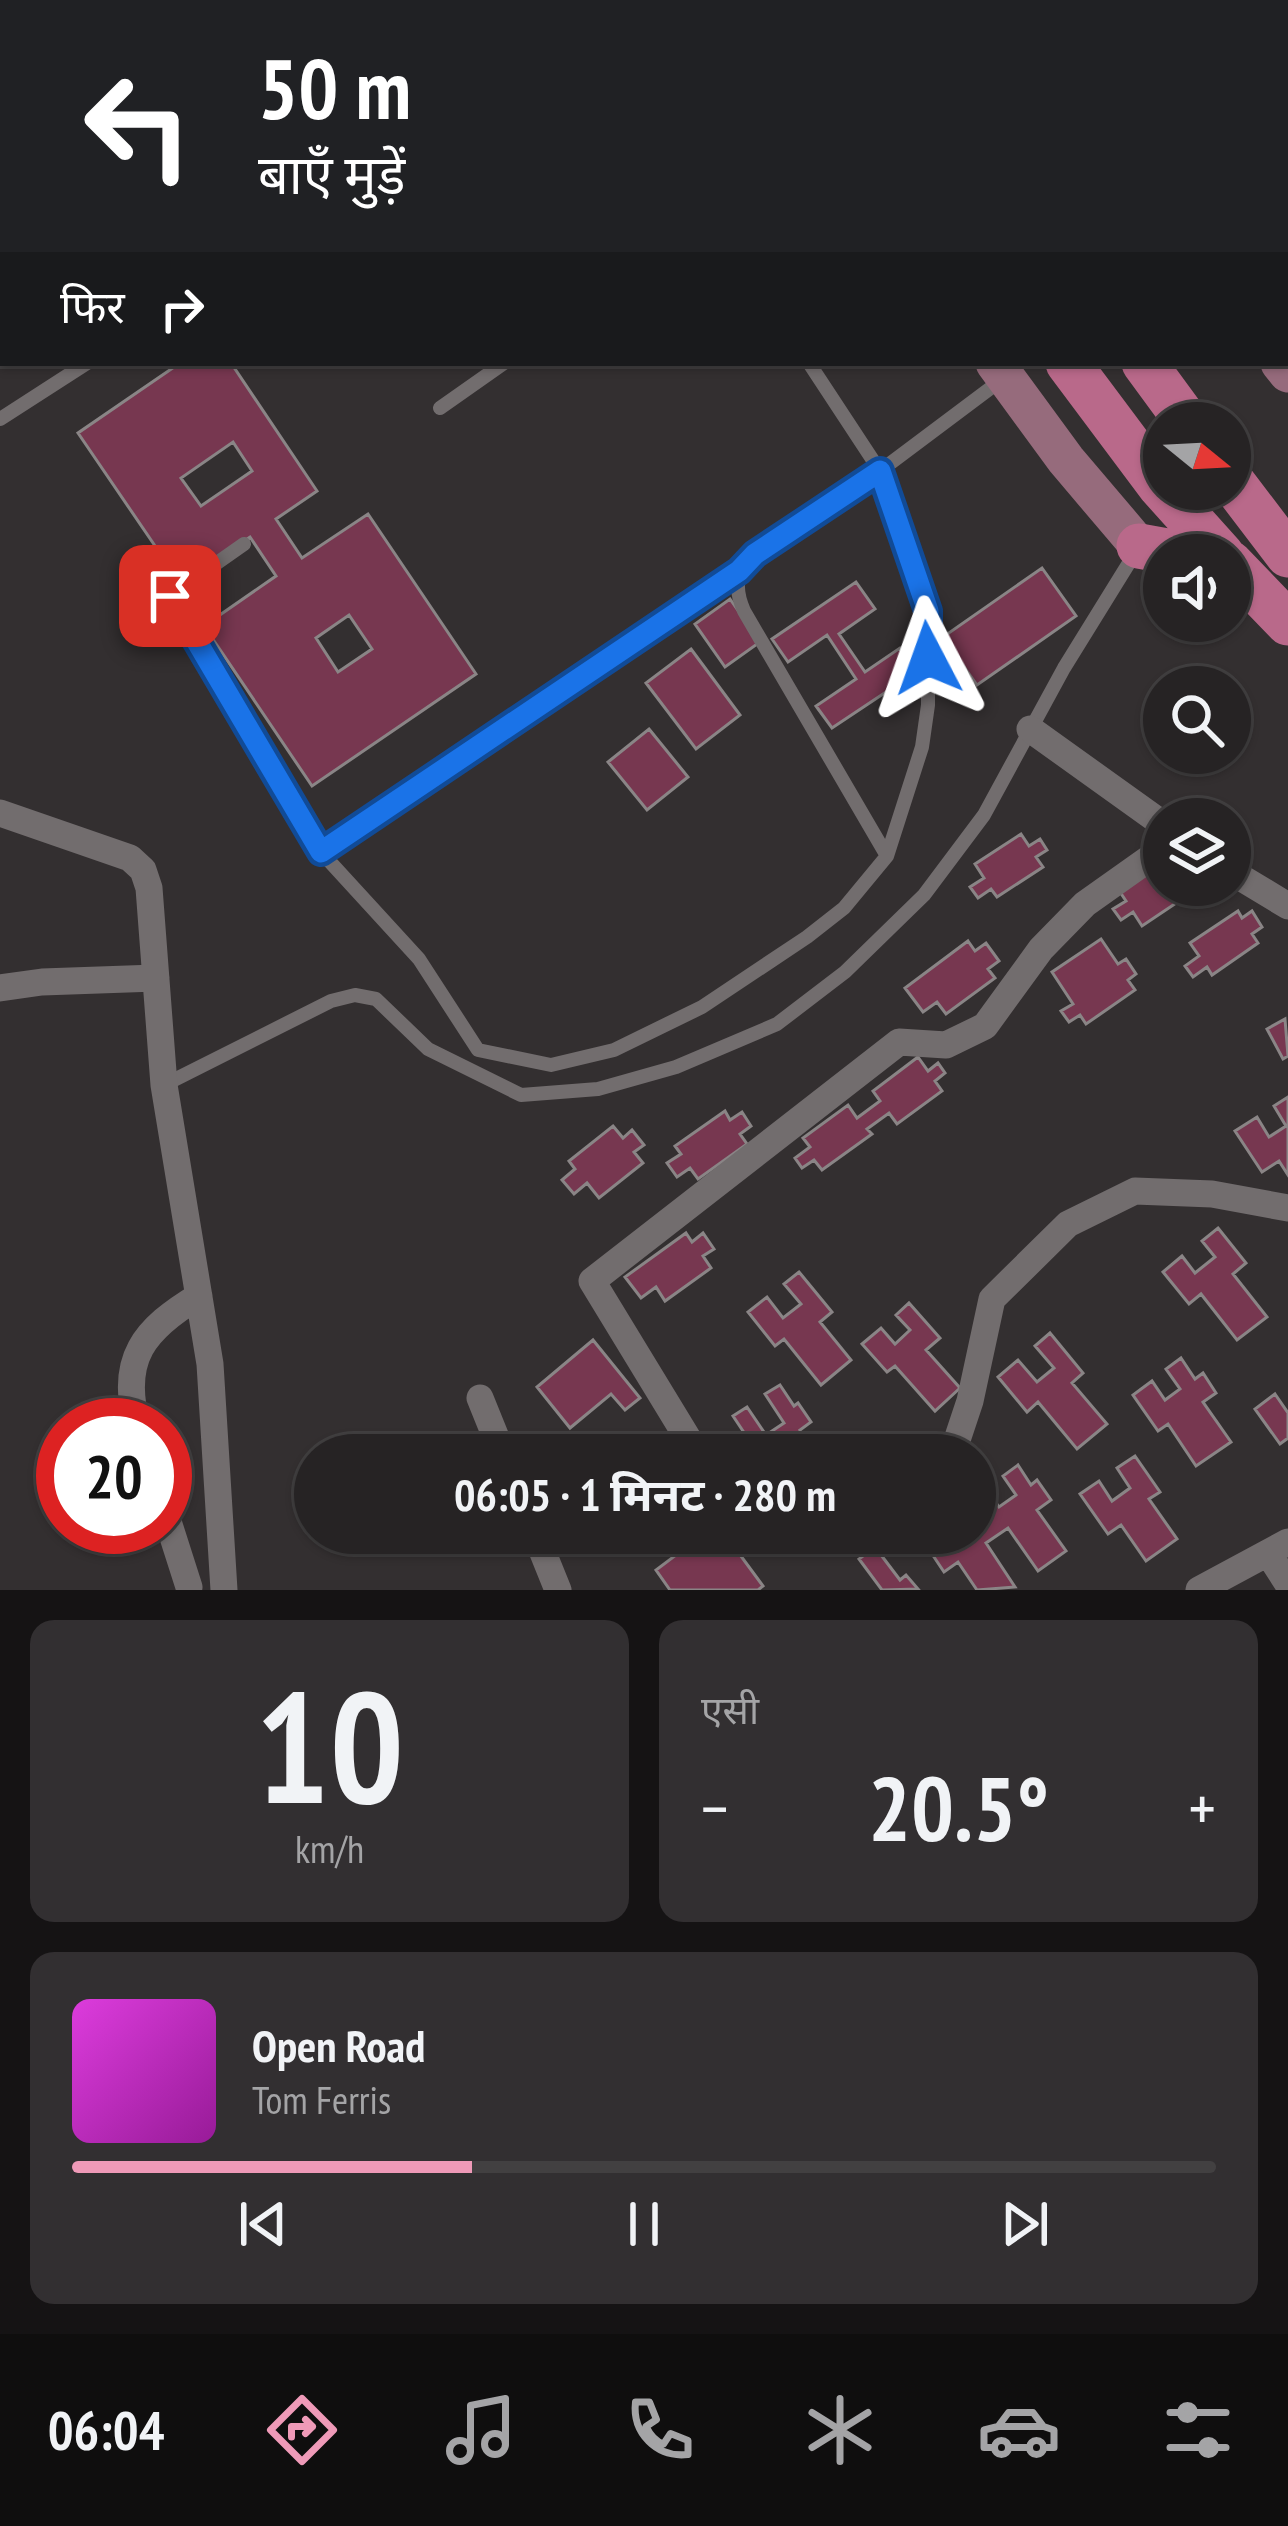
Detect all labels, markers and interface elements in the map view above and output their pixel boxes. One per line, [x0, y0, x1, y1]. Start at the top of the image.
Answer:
text: 50 m [258, 33, 411, 142]
icon: left [60, 48, 216, 204]
text: बाएँ मुड़ें [258, 139, 405, 209]
icon: right [149, 276, 215, 342]
text: फिर [60, 277, 125, 335]
north arrow [1143, 402, 1251, 510]
map controls [1143, 402, 1251, 906]
button: sound [1143, 534, 1251, 642]
pin [119, 545, 221, 647]
icon: arrive [137, 563, 203, 629]
position arrow [865, 595, 991, 721]
button: search [1143, 666, 1251, 774]
button: layers [1143, 798, 1251, 906]
speed limit sign: 20 [36, 1398, 192, 1554]
text: 06:05 · 1 मिनट · 280 m [454, 1465, 836, 1523]
text: 10 [255, 1644, 404, 1846]
text: एसी [701, 1684, 759, 1735]
text: 20.5° [868, 1749, 1049, 1866]
text: − [701, 1765, 728, 1850]
text: + [1189, 1765, 1216, 1850]
text: km/h [295, 1823, 364, 1874]
text: Open Road [252, 2016, 425, 2074]
text: Tom Ferris [252, 2074, 391, 2125]
icon: previous [230, 2191, 296, 2257]
icon: pause [611, 2191, 677, 2257]
icon: next [992, 2191, 1058, 2257]
icon: directions [260, 2388, 344, 2472]
icon: music [439, 2388, 523, 2472]
icon: phone [618, 2388, 702, 2472]
icon: climate [798, 2388, 882, 2472]
icon: car [977, 2388, 1061, 2472]
icon: filters [1156, 2388, 1240, 2472]
text: 06:04 [48, 2395, 164, 2465]

